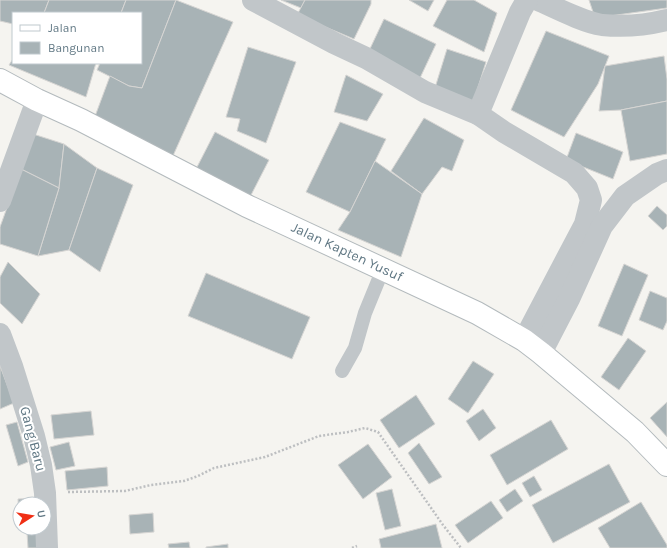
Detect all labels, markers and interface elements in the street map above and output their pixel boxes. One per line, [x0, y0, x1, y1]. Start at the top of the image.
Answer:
legend [12, 12, 142, 64]
text: Jalan [48, 21, 77, 35]
text: Bangunan [48, 41, 104, 55]
street label: Jalan Kapten Yusuf [288, 219, 406, 285]
street label: Gang Baru [16, 405, 50, 473]
north arrow [12, 496, 52, 536]
text: U [34, 509, 48, 519]

